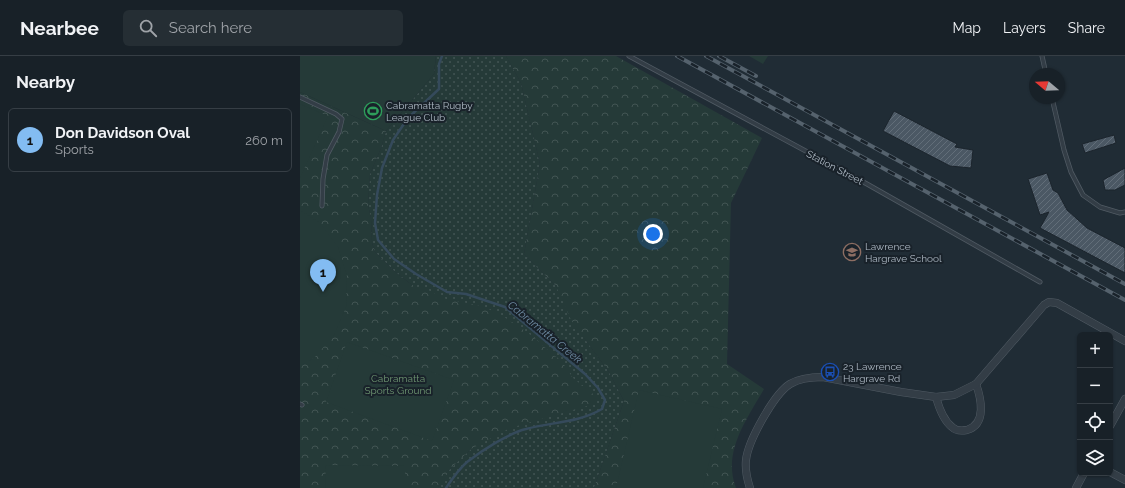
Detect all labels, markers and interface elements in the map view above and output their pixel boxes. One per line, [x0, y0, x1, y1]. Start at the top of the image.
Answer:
search box [123, 10, 403, 46]
text: Nearbee [20, 17, 99, 39]
icon: search [137, 17, 159, 39]
text: Search here [169, 19, 252, 37]
text: Map [953, 20, 981, 36]
text: Layers [1003, 20, 1046, 36]
text: Share [1068, 20, 1105, 36]
north arrow [1029, 68, 1065, 104]
text: Nearby [16, 72, 75, 92]
place label: Cabramatta Rugby League Club [386, 100, 473, 123]
sports icon: Cabramatta Rugby League Club [363, 101, 383, 121]
text: Don Davidson Oval [55, 124, 190, 142]
text: 1 [27, 133, 33, 148]
text: 260 m [245, 133, 283, 148]
text: Sports [55, 142, 94, 157]
street label: Station Street [805, 148, 865, 187]
your location [643, 224, 663, 244]
place label: Lawrence Hargrave School [865, 241, 942, 264]
school or university icon: Lawrence Hargrave School [842, 242, 862, 262]
pin: 1 [310, 259, 336, 292]
water label: Cabramatta Creek [505, 299, 584, 366]
map controls [1077, 332, 1113, 476]
button: + [1077, 332, 1113, 368]
place label: 23 Lawrence Hargrave Rd [843, 361, 902, 384]
bus stop icon: 23 Lawrence Hargrave Rd [820, 362, 840, 382]
button: − [1077, 368, 1113, 404]
park label: Cabramatta Sports Ground [365, 373, 431, 396]
button: locate [1077, 404, 1113, 440]
button: layers [1077, 440, 1113, 476]

